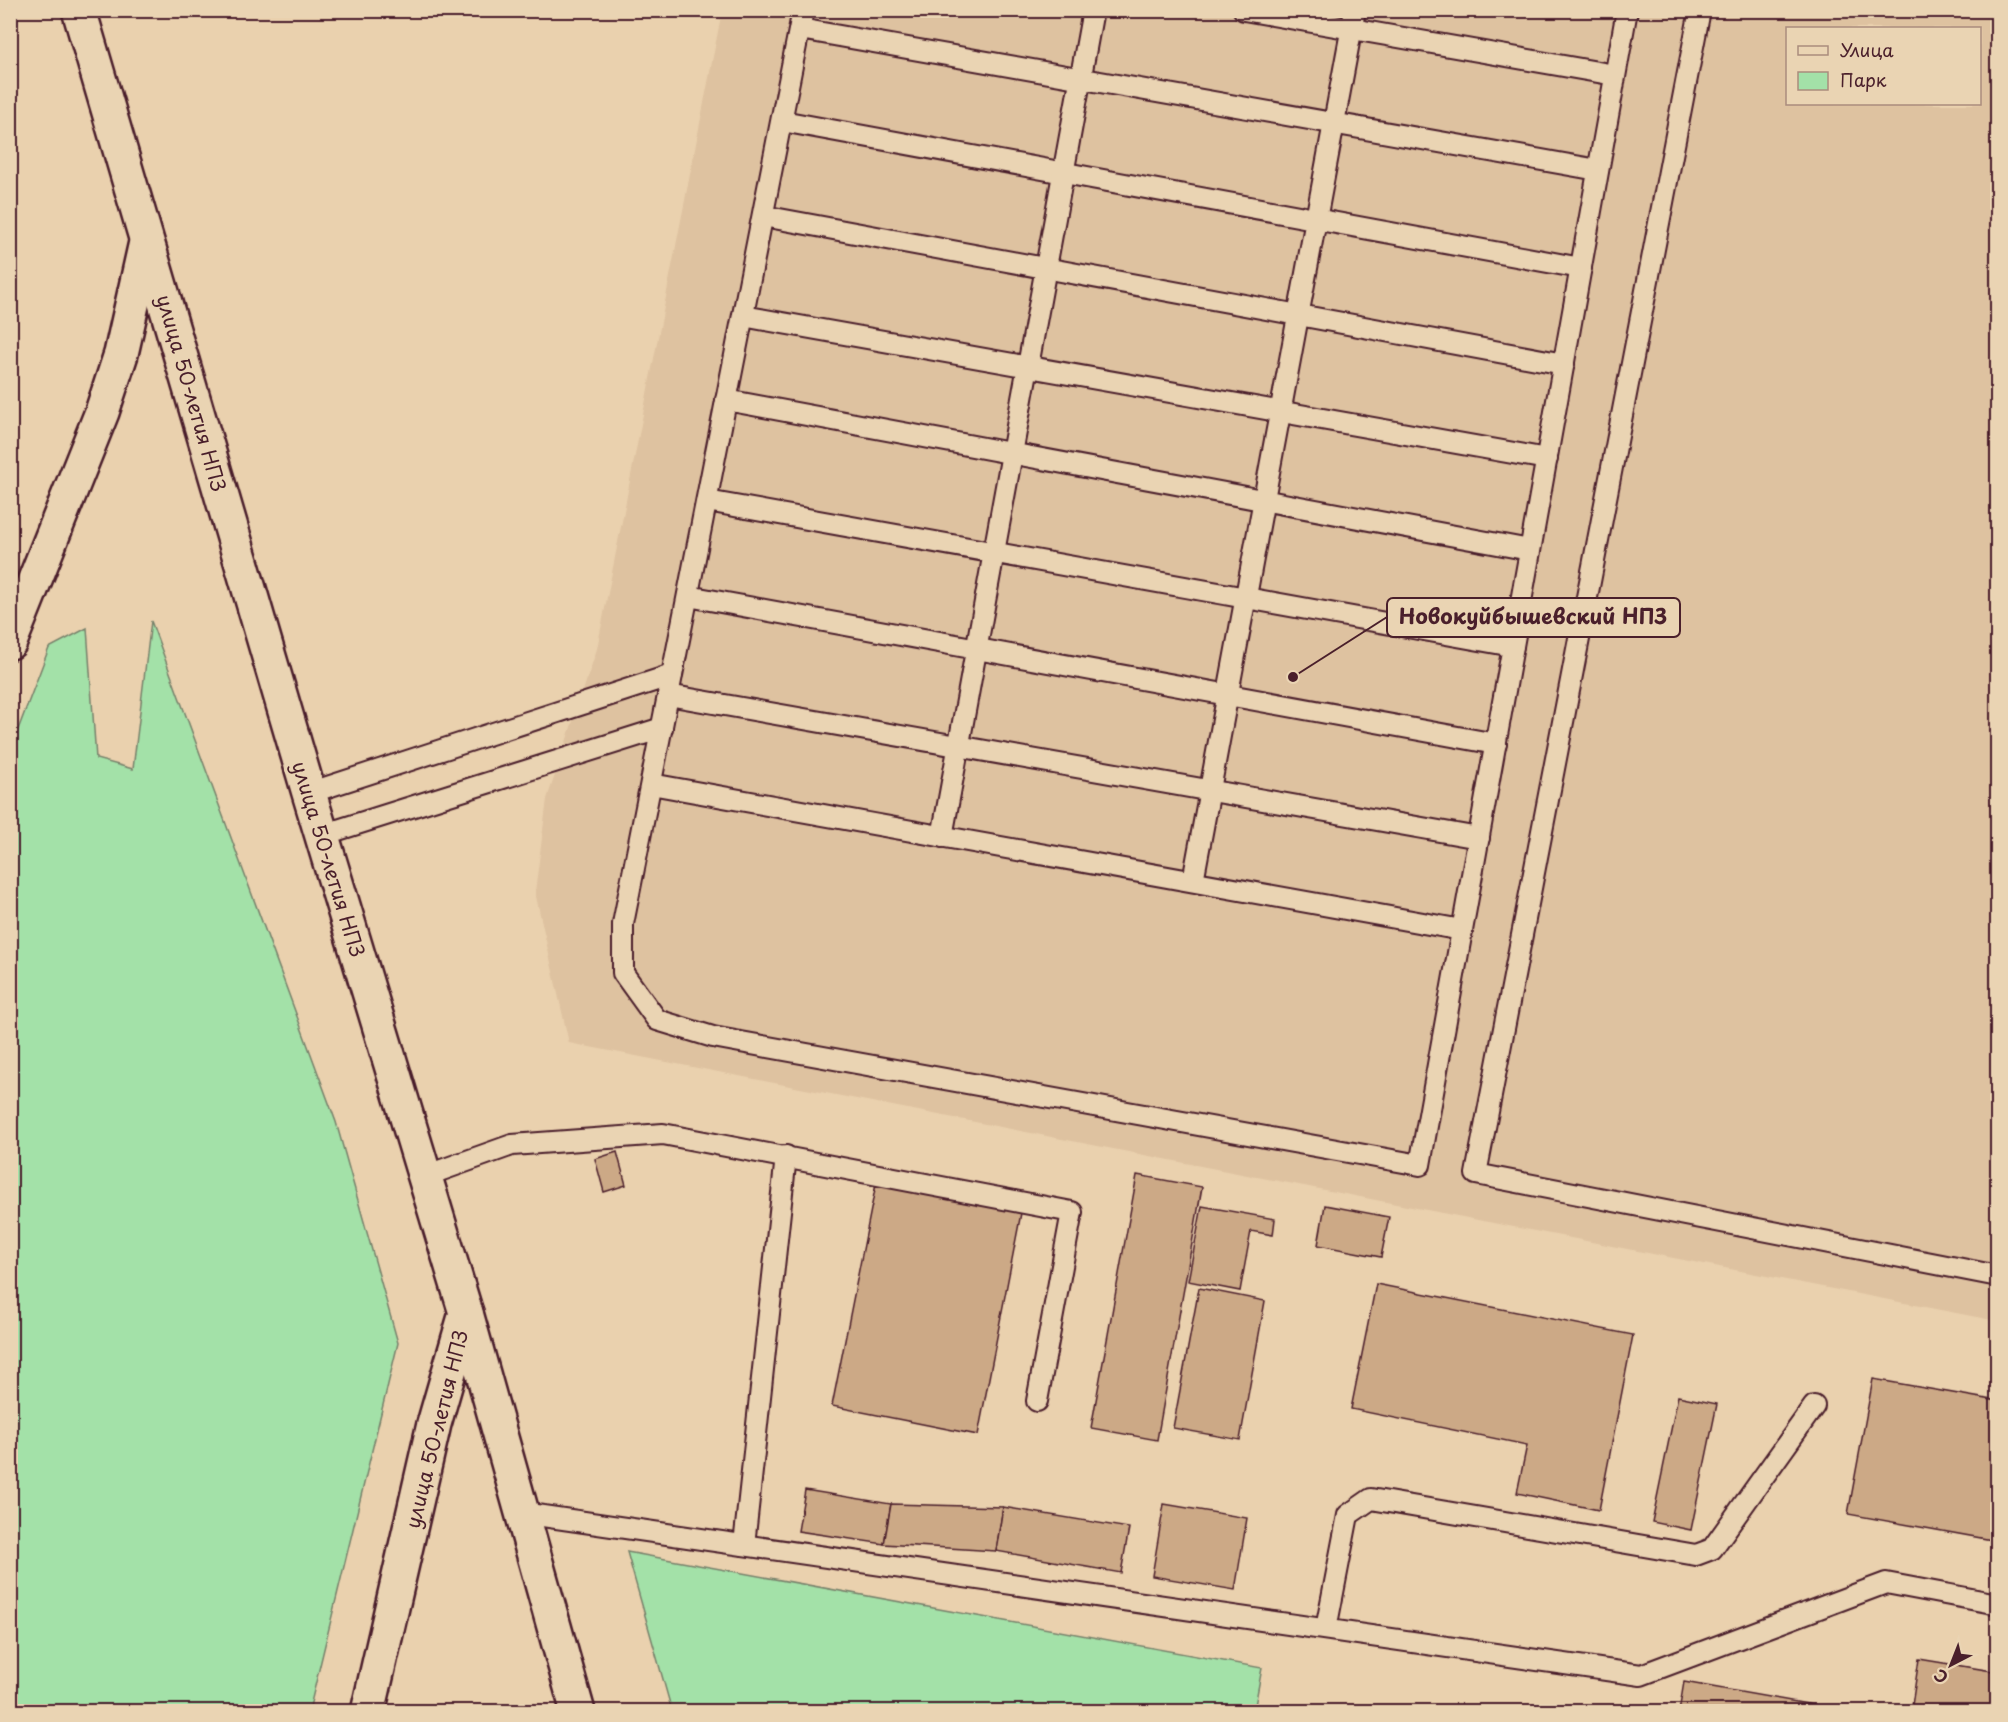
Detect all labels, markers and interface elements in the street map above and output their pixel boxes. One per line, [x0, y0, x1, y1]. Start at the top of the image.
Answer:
legend [1786, 27, 1981, 105]
text: Улица [1840, 36, 1894, 63]
text: Парк [1840, 66, 1887, 93]
street label: улица 50-летия НПЗ [150, 291, 234, 495]
callout: Новокуйбышевский НПЗ [1387, 598, 1680, 637]
text: Новокуйбышевский НПЗ [1399, 599, 1667, 631]
street label: улица 50-летия НПЗ [285, 757, 373, 961]
street label: улица 50-летия НПЗ [397, 1327, 475, 1531]
north arrow [1921, 1635, 1981, 1695]
text: С [1928, 1664, 1953, 1690]

